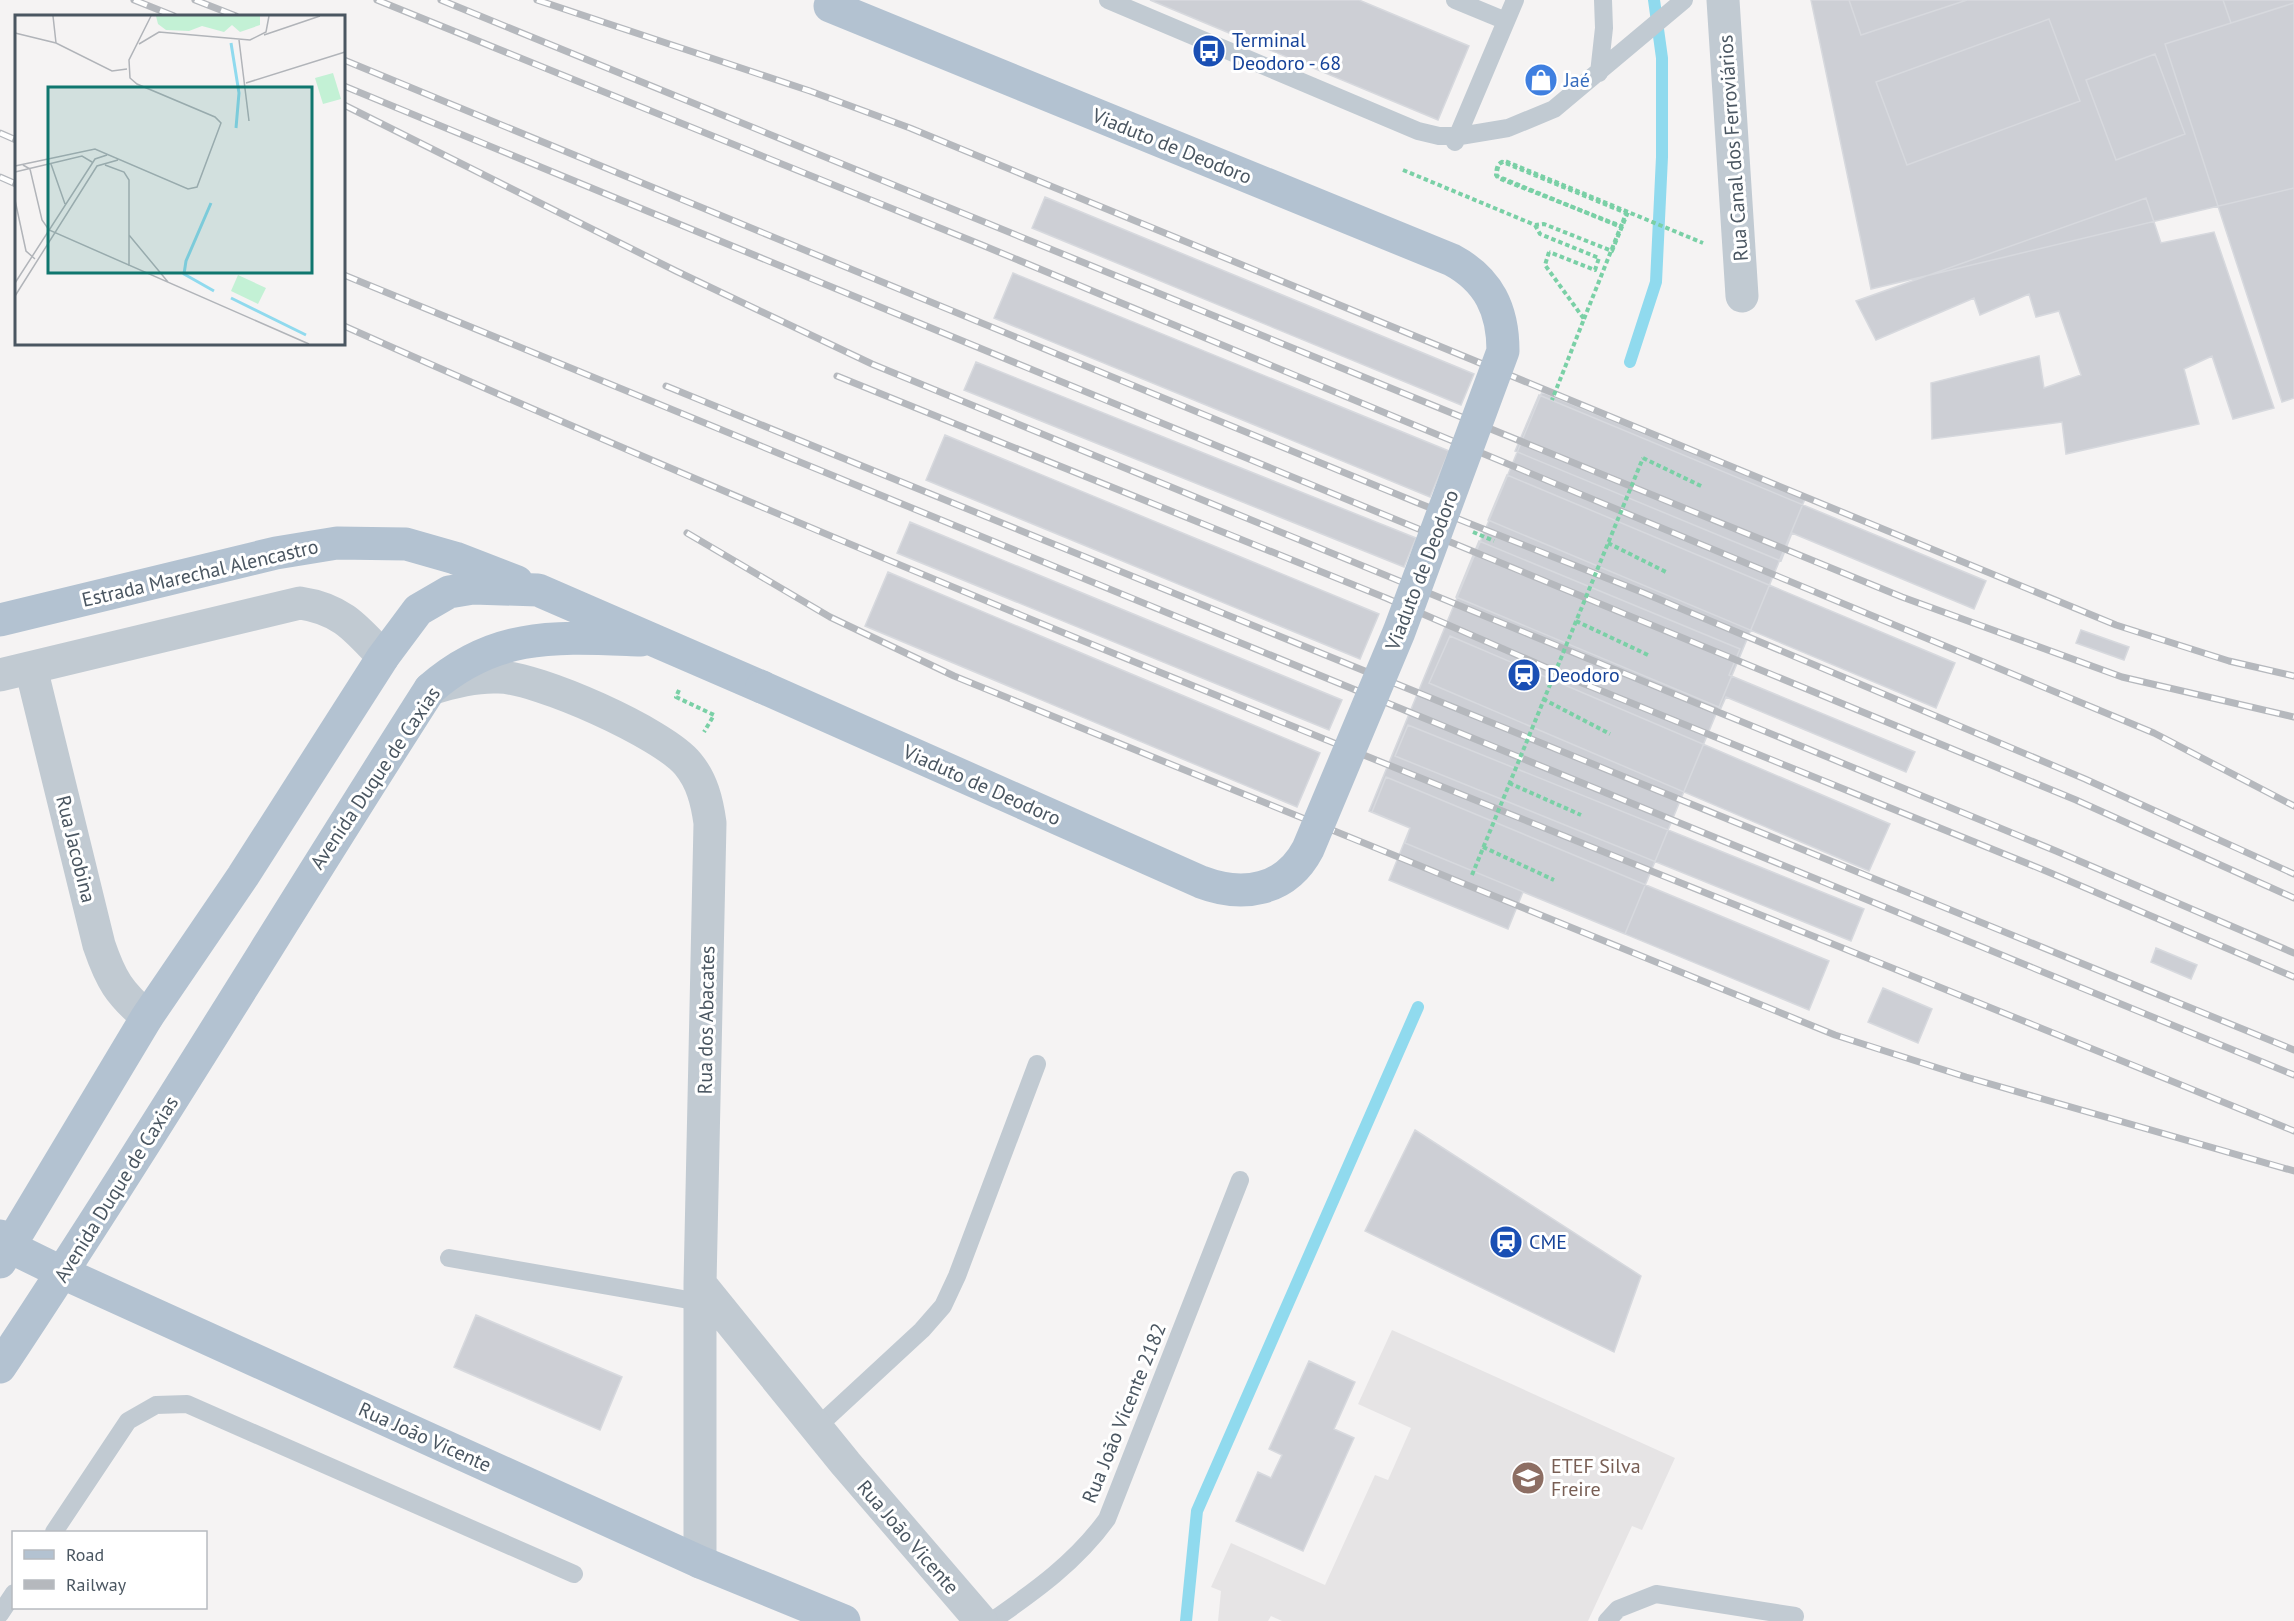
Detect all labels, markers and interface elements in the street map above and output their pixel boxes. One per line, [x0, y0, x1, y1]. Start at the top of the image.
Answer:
inset map [15, 15, 345, 345]
place label: Terminal Deodoro - 68 [1232, 27, 1341, 76]
bus stop icon: Terminal Deodoro - 68 [1191, 33, 1227, 69]
street label: Rua Canal dos Ferroviários [1712, 34, 1754, 262]
shop icon: Jaé [1523, 62, 1559, 98]
place label: Jaé [1563, 67, 1590, 93]
street label: Viaduto de Deodoro [1087, 102, 1256, 190]
street label: Viaduto de Deodoro [1379, 486, 1465, 655]
street label: Estrada Marechal Alencastro [79, 533, 321, 613]
station icon: Deodoro [1506, 657, 1542, 693]
place label: Deodoro [1547, 662, 1620, 688]
street label: Avenida Duque de Caxias [304, 682, 446, 874]
street label: Viaduto de Deodoro [898, 738, 1065, 831]
street label: Rua Jacobina [50, 793, 102, 905]
street label: Rua dos Abacates [692, 945, 720, 1095]
street label: Avenida Duque de Caxias [48, 1091, 184, 1287]
station icon: CME [1488, 1224, 1524, 1260]
place label: CME [1529, 1229, 1567, 1255]
street label: Rua João Vicente 2182 [1076, 1319, 1172, 1507]
street label: Rua João Vicente [355, 1396, 495, 1478]
place label: ETEF Silva Freire [1551, 1453, 1641, 1502]
school or university icon: ETEF Silva Freire [1510, 1460, 1546, 1496]
street label: Rua João Vicente [851, 1475, 965, 1599]
legend [12, 1531, 207, 1609]
text: Road [66, 1543, 104, 1566]
text: Railway [66, 1573, 127, 1596]

